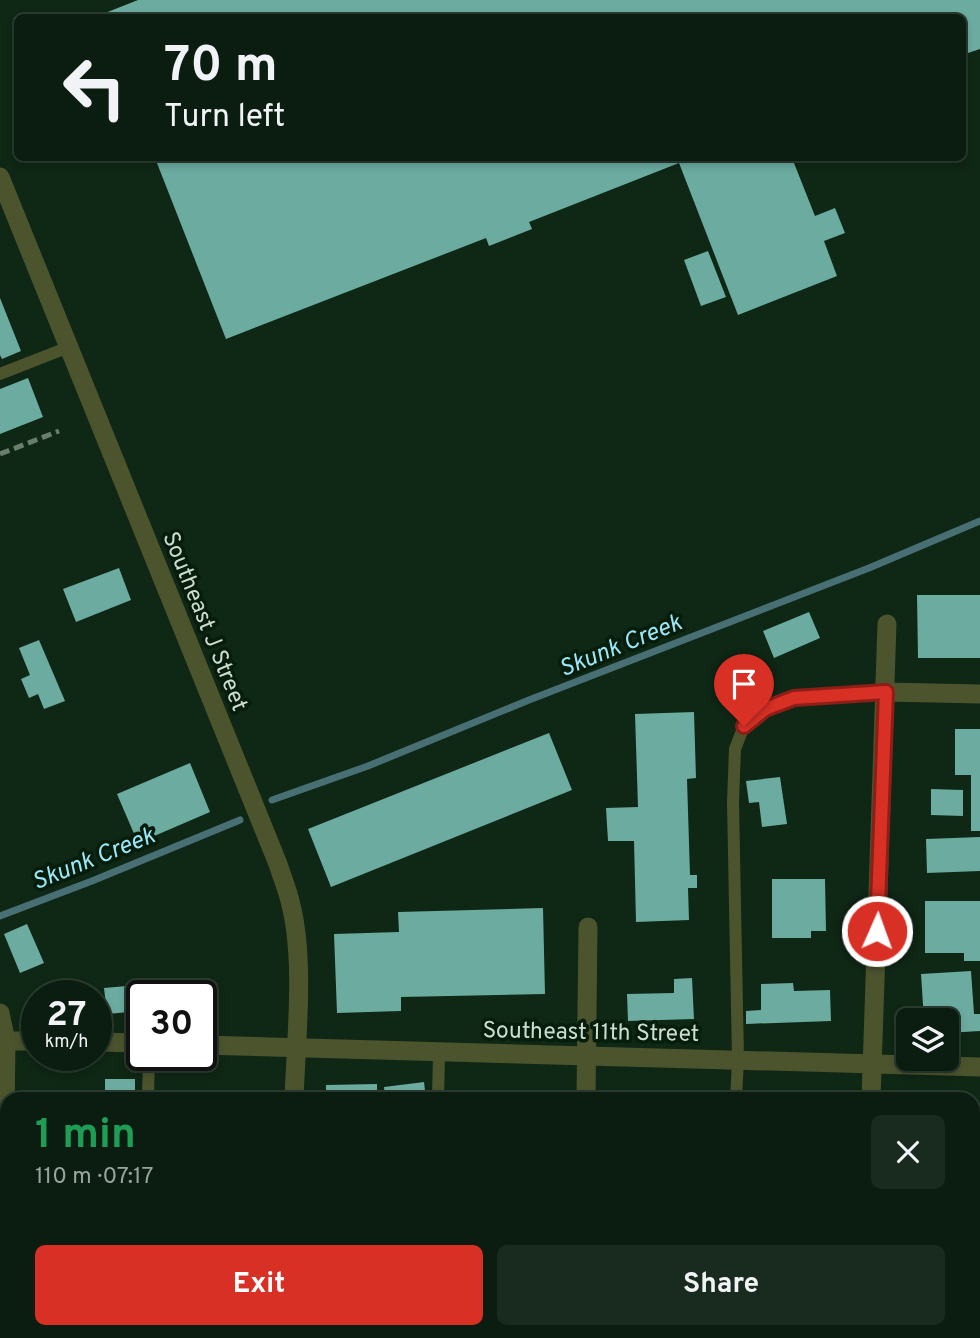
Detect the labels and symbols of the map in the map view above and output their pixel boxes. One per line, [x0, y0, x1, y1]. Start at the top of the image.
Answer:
street label: Southeast J Street [154, 528, 253, 716]
water label: Skunk Creek [555, 608, 687, 685]
pin [714, 654, 774, 726]
water label: Skunk Creek [28, 821, 160, 898]
position arrow [840, 894, 914, 968]
speed limit sign: 30 [126, 980, 217, 1071]
street label: Southeast 11th Street [482, 1017, 700, 1050]

